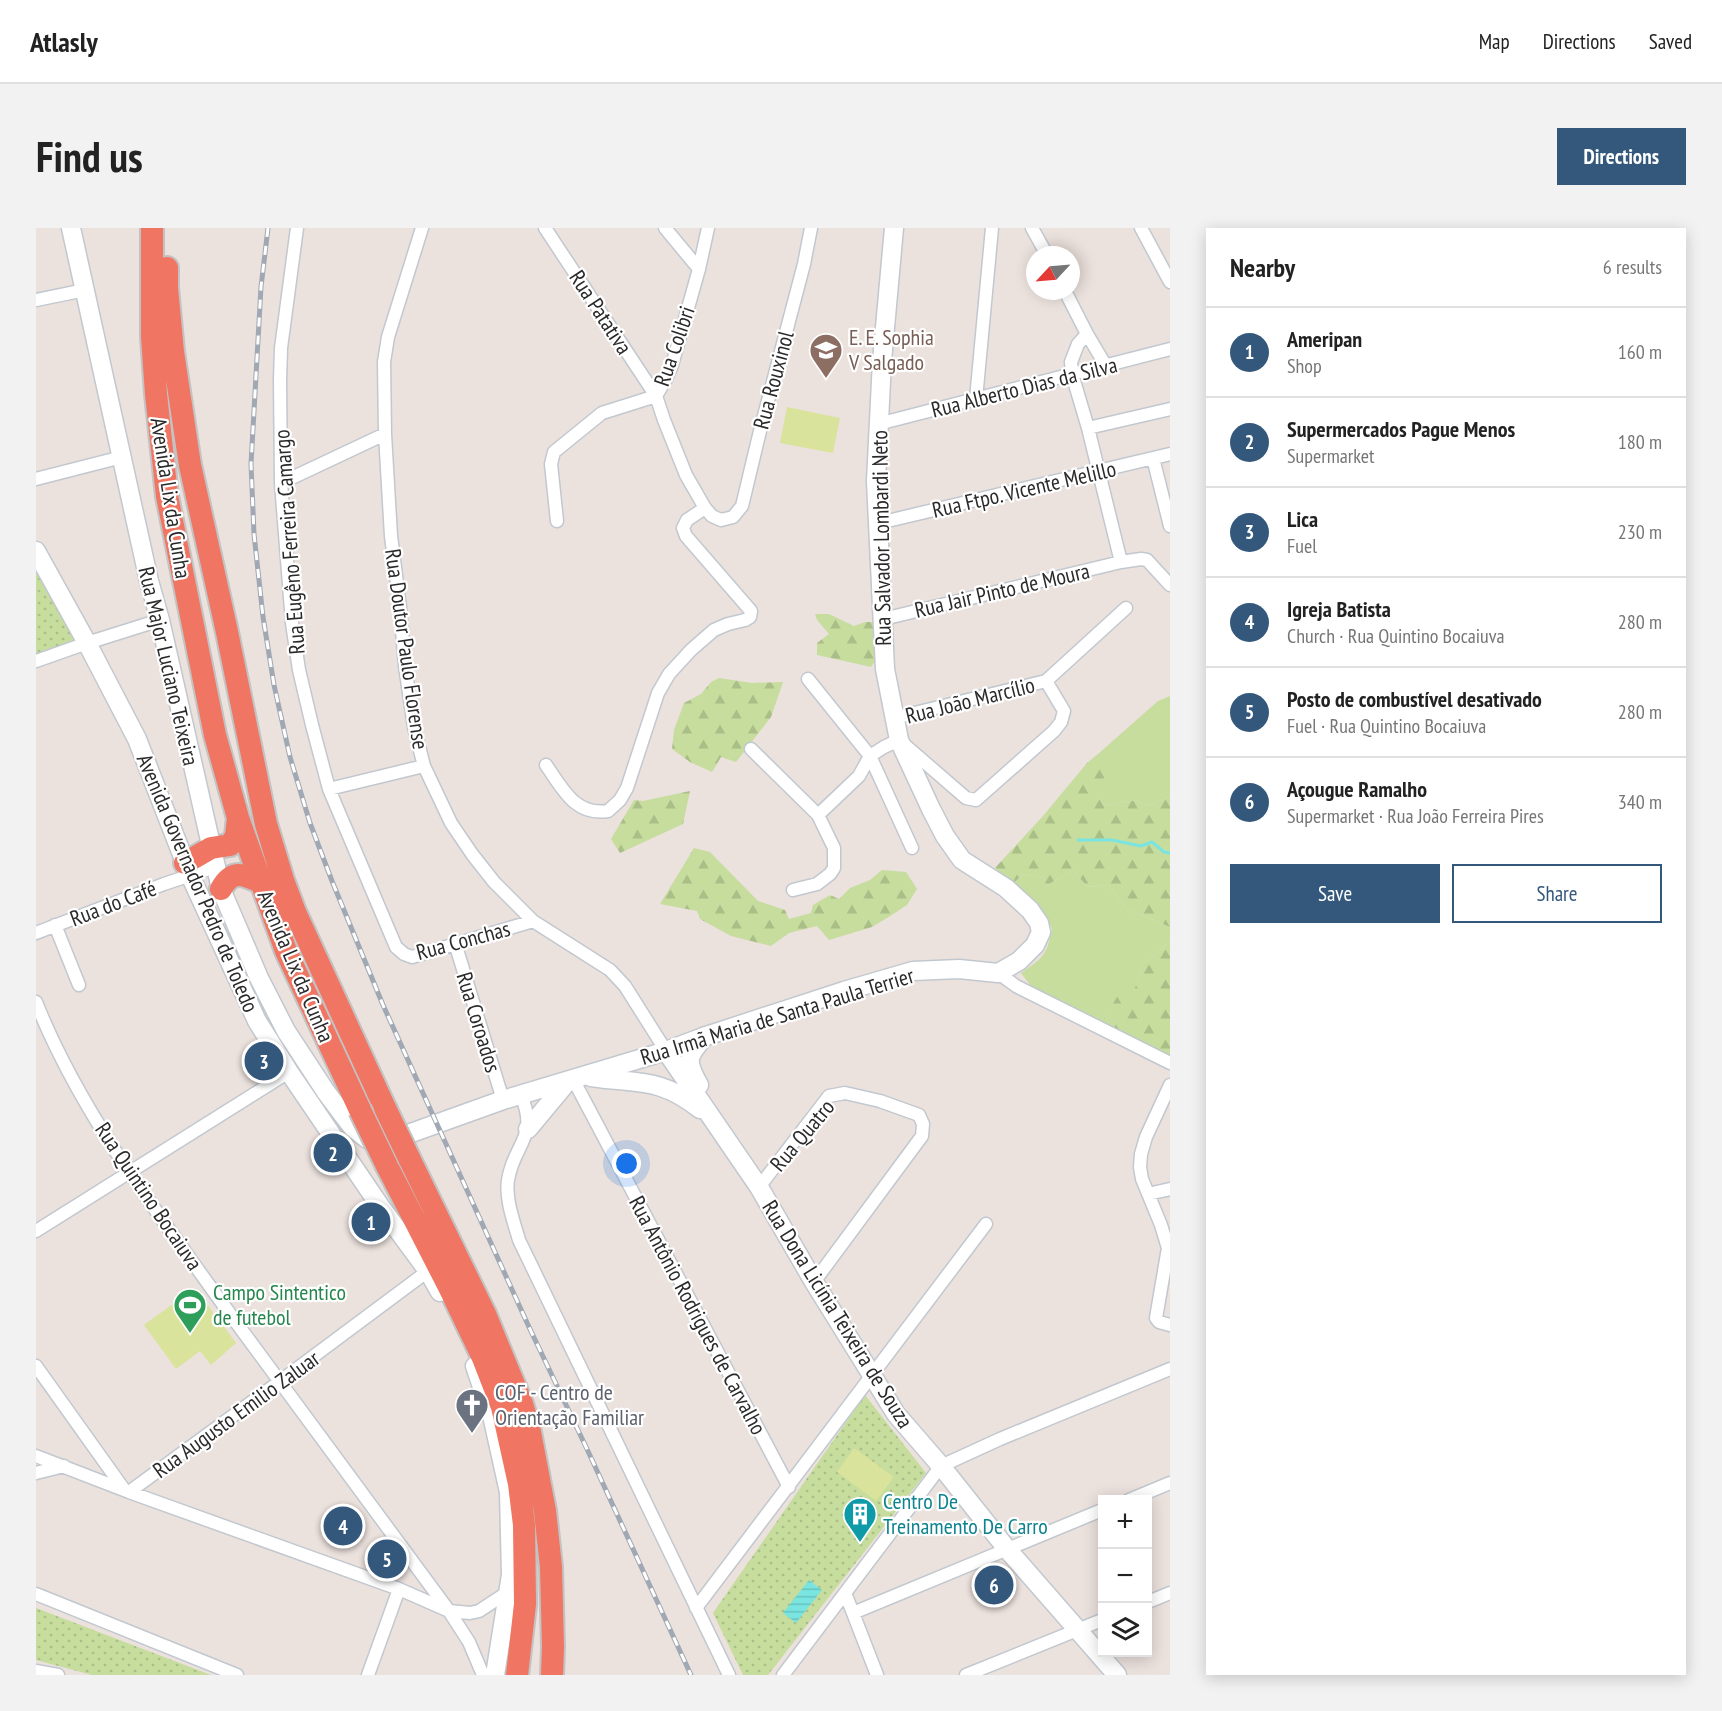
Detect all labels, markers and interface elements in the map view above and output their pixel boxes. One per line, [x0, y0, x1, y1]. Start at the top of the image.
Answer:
text: Atlasly [30, 23, 98, 60]
text: Map [1479, 28, 1510, 55]
text: Directions [1543, 28, 1616, 55]
text: Saved [1649, 28, 1692, 55]
button: Directions [1557, 128, 1686, 185]
text: Find us [36, 129, 143, 184]
north arrow [1026, 246, 1080, 300]
text: Nearby [1230, 251, 1295, 284]
text: 6 results [1603, 254, 1662, 280]
street label: Rua Patativa [563, 265, 639, 359]
street label: Rua Colibri [647, 302, 701, 390]
place label: E. E. Sophia V Salgado [848, 323, 934, 376]
text: Ameripan [1287, 325, 1362, 353]
street label: Rua Rouxinol [746, 327, 800, 432]
school or university icon: E. E. Sophia V Salgado [808, 332, 844, 379]
text: 1 [1245, 339, 1254, 365]
text: 160 m [1618, 339, 1662, 365]
street label: Rua Alberto Dias da Silva [928, 350, 1120, 424]
text: Shop [1287, 353, 1322, 379]
text: Supermercados Pague Menos [1287, 415, 1515, 443]
street label: Avenida Lix da Cunha [144, 416, 198, 580]
street label: Rua Eugêno Ferreira Camargo [267, 429, 311, 655]
text: 2 [1245, 429, 1254, 455]
text: 180 m [1618, 429, 1662, 455]
street label: Rua Salvador Lombardi Neto [865, 430, 897, 646]
text: Supermarket [1287, 443, 1375, 469]
street label: Rua Ftpo. Vicente Melillo [929, 454, 1119, 524]
text: Lica [1287, 505, 1318, 533]
text: 3 [1245, 519, 1254, 545]
text: 230 m [1618, 519, 1662, 545]
text: Fuel [1287, 533, 1317, 559]
street label: Rua Doutor Paulo Florense [379, 547, 435, 751]
street label: Rua Jair Pinto de Moura [912, 556, 1092, 624]
street label: Rua Major Luciano Teixeira [133, 564, 205, 768]
text: Igreja Batista [1287, 595, 1391, 623]
text: 4 [1245, 609, 1254, 635]
text: 280 m [1618, 609, 1662, 635]
text: Church · Rua Quintino Bocaiuva [1287, 623, 1505, 649]
street label: Rua João Marcílio [902, 670, 1038, 730]
text: Posto de combustível desativado [1287, 685, 1542, 713]
text: 5 [1245, 699, 1254, 725]
text: 280 m [1618, 699, 1662, 725]
text: Fuel · Rua Quintino Bocaiuva [1287, 713, 1486, 739]
street label: Avenida Governador Pedro de Toledo [131, 750, 265, 1016]
text: Açougue Ramalho [1287, 775, 1427, 803]
text: 6 [1245, 789, 1254, 815]
text: 340 m [1618, 789, 1662, 815]
text: Supermarket · Rua João Ferreira Pires [1287, 803, 1544, 829]
button: Save [1230, 864, 1440, 923]
button: Share [1452, 864, 1662, 923]
street label: Rua do Café [66, 874, 160, 932]
street label: Avenida Lix da Cunha [251, 886, 341, 1046]
street label: Rua Conchas [413, 914, 513, 966]
street label: Rua Irmã Maria de Santa Paula Terrier [637, 961, 917, 1071]
street label: Rua Coroados [451, 968, 507, 1076]
pin: 3 [244, 1038, 284, 1084]
street label: Rua Quatro [764, 1093, 840, 1177]
street label: Rua Quintino Bocaiuva [89, 1117, 209, 1275]
pin: 2 [314, 1130, 352, 1176]
your location [612, 1149, 641, 1178]
street label: Rua Antônio Rodrigues de Carvalho [623, 1191, 773, 1439]
street label: Rua Dona Licínia Teixeira de Souza [756, 1195, 920, 1433]
pin: 1 [352, 1200, 390, 1244]
place label: Campo Sintentico de futebol [213, 1278, 346, 1331]
sports icon: Campo Sintentico de futebol [172, 1287, 208, 1334]
street label: Rua Augusto Emilio Zaluar [147, 1344, 325, 1484]
place label: COF - Centro de Orientação Familiar [495, 1378, 644, 1431]
church icon: COF - Centro de Orientação Familiar [454, 1387, 490, 1434]
place label: Centro De Treinamento De Carro [883, 1487, 1048, 1540]
map controls [1098, 1495, 1152, 1657]
button: + [1098, 1495, 1152, 1549]
building icon: Centro De Treinamento De Carro [842, 1496, 878, 1543]
pin: 4 [324, 1504, 362, 1548]
pin: 5 [368, 1536, 406, 1582]
button: − [1098, 1549, 1152, 1603]
pin: 6 [974, 1562, 1014, 1608]
button: layers [1098, 1603, 1152, 1657]

